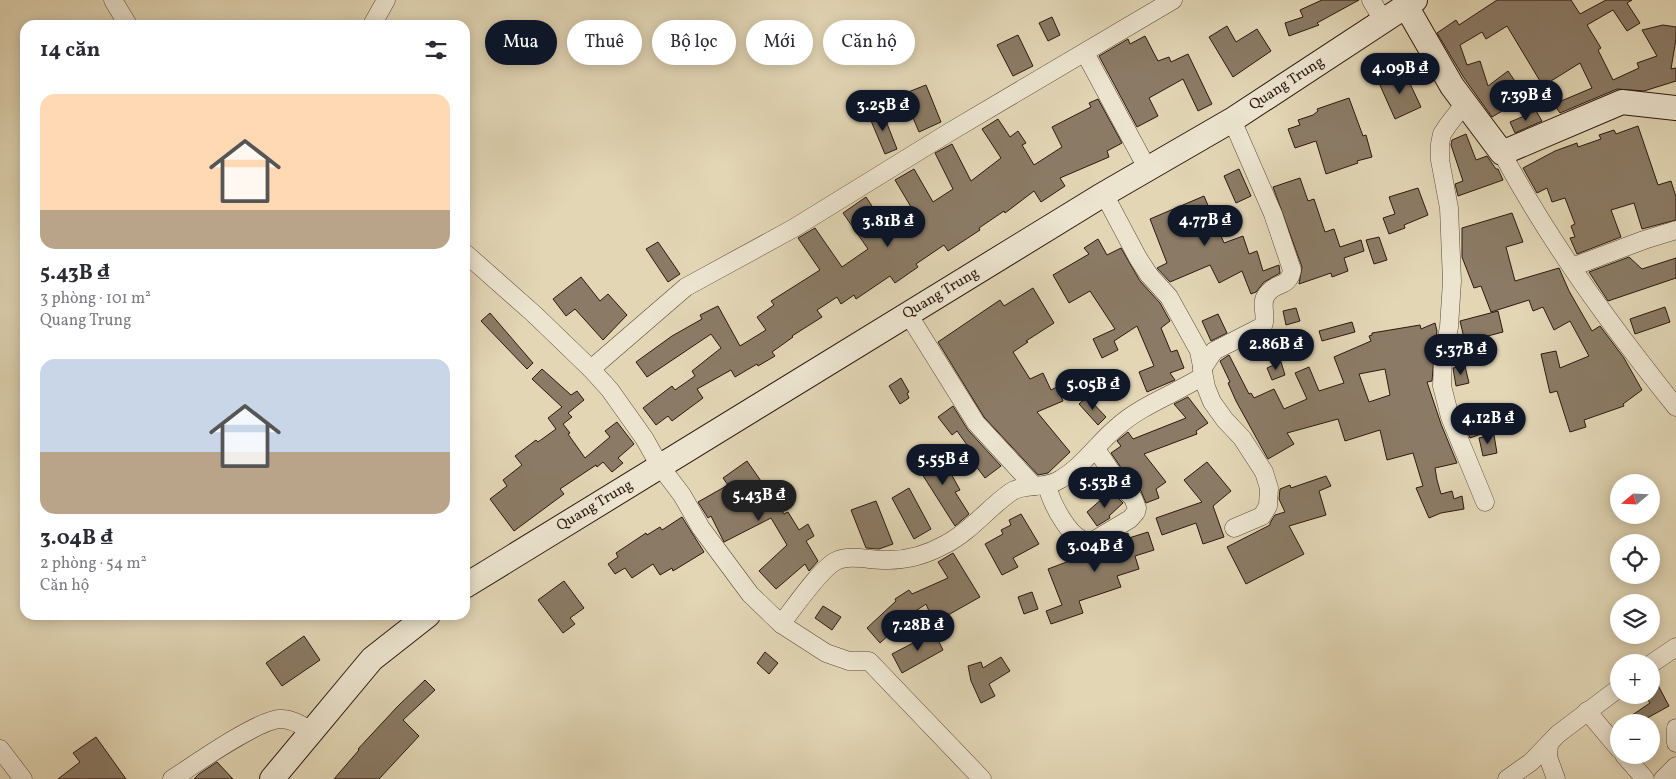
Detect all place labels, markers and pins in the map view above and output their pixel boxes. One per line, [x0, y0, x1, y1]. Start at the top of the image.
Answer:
pin: 4.09B ₫ [1354, 52, 1446, 95]
pin: 7.39B ₫ [1480, 80, 1572, 122]
pin: 3.25B ₫ [837, 90, 929, 132]
pin: 4.77B ₫ [1159, 204, 1251, 247]
pin: 3.81B ₫ [842, 206, 934, 248]
pin: 2.86B ₫ [1230, 328, 1322, 371]
pin: 5.37B ₫ [1415, 334, 1507, 376]
pin: 5.05B ₫ [1047, 368, 1139, 411]
pin: 4.12B ₫ [1442, 402, 1534, 445]
pin: 5.55B ₫ [897, 444, 989, 486]
pin: 5.53B ₫ [1059, 466, 1151, 509]
pin: 5.43B ₫ [713, 480, 805, 522]
pin: 3.04B ₫ [1049, 530, 1141, 573]
pin: 7.28B ₫ [872, 610, 964, 652]

